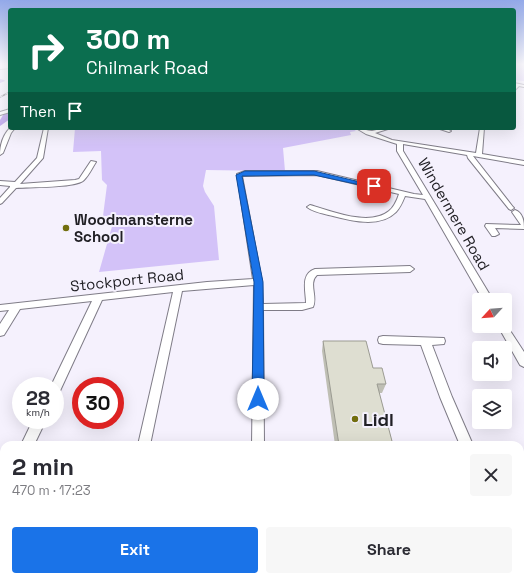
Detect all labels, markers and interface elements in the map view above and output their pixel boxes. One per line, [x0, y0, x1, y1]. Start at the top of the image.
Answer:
text: 300 m [86, 21, 170, 57]
icon: right [20, 24, 72, 76]
text: Chilmark Road [86, 56, 209, 79]
icon: arrive [64, 100, 86, 122]
text: Then [20, 102, 56, 121]
street label: Windermere Road [414, 154, 494, 274]
pin [357, 169, 391, 203]
icon: arrive [363, 175, 385, 197]
place label: Woodmansterne School [74, 210, 193, 246]
marker: Woodmansterne School [61, 223, 71, 233]
street label: Stockport Road [69, 265, 185, 295]
north arrow [472, 293, 512, 333]
map controls [472, 293, 512, 429]
button: sound [472, 341, 512, 381]
speed limit sign: 30 [72, 377, 124, 429]
position arrow [237, 378, 279, 420]
text: 28 [26, 385, 50, 411]
button: layers [472, 389, 512, 429]
text: km/h [26, 406, 50, 419]
place label: Lidl [363, 408, 394, 431]
marker: Lidl [350, 414, 360, 424]
text: 2 min [12, 451, 74, 482]
button: close [470, 454, 512, 496]
text: 470 m · 17:23 [12, 482, 91, 499]
button: Exit [12, 527, 258, 573]
button: Share [266, 527, 512, 573]

